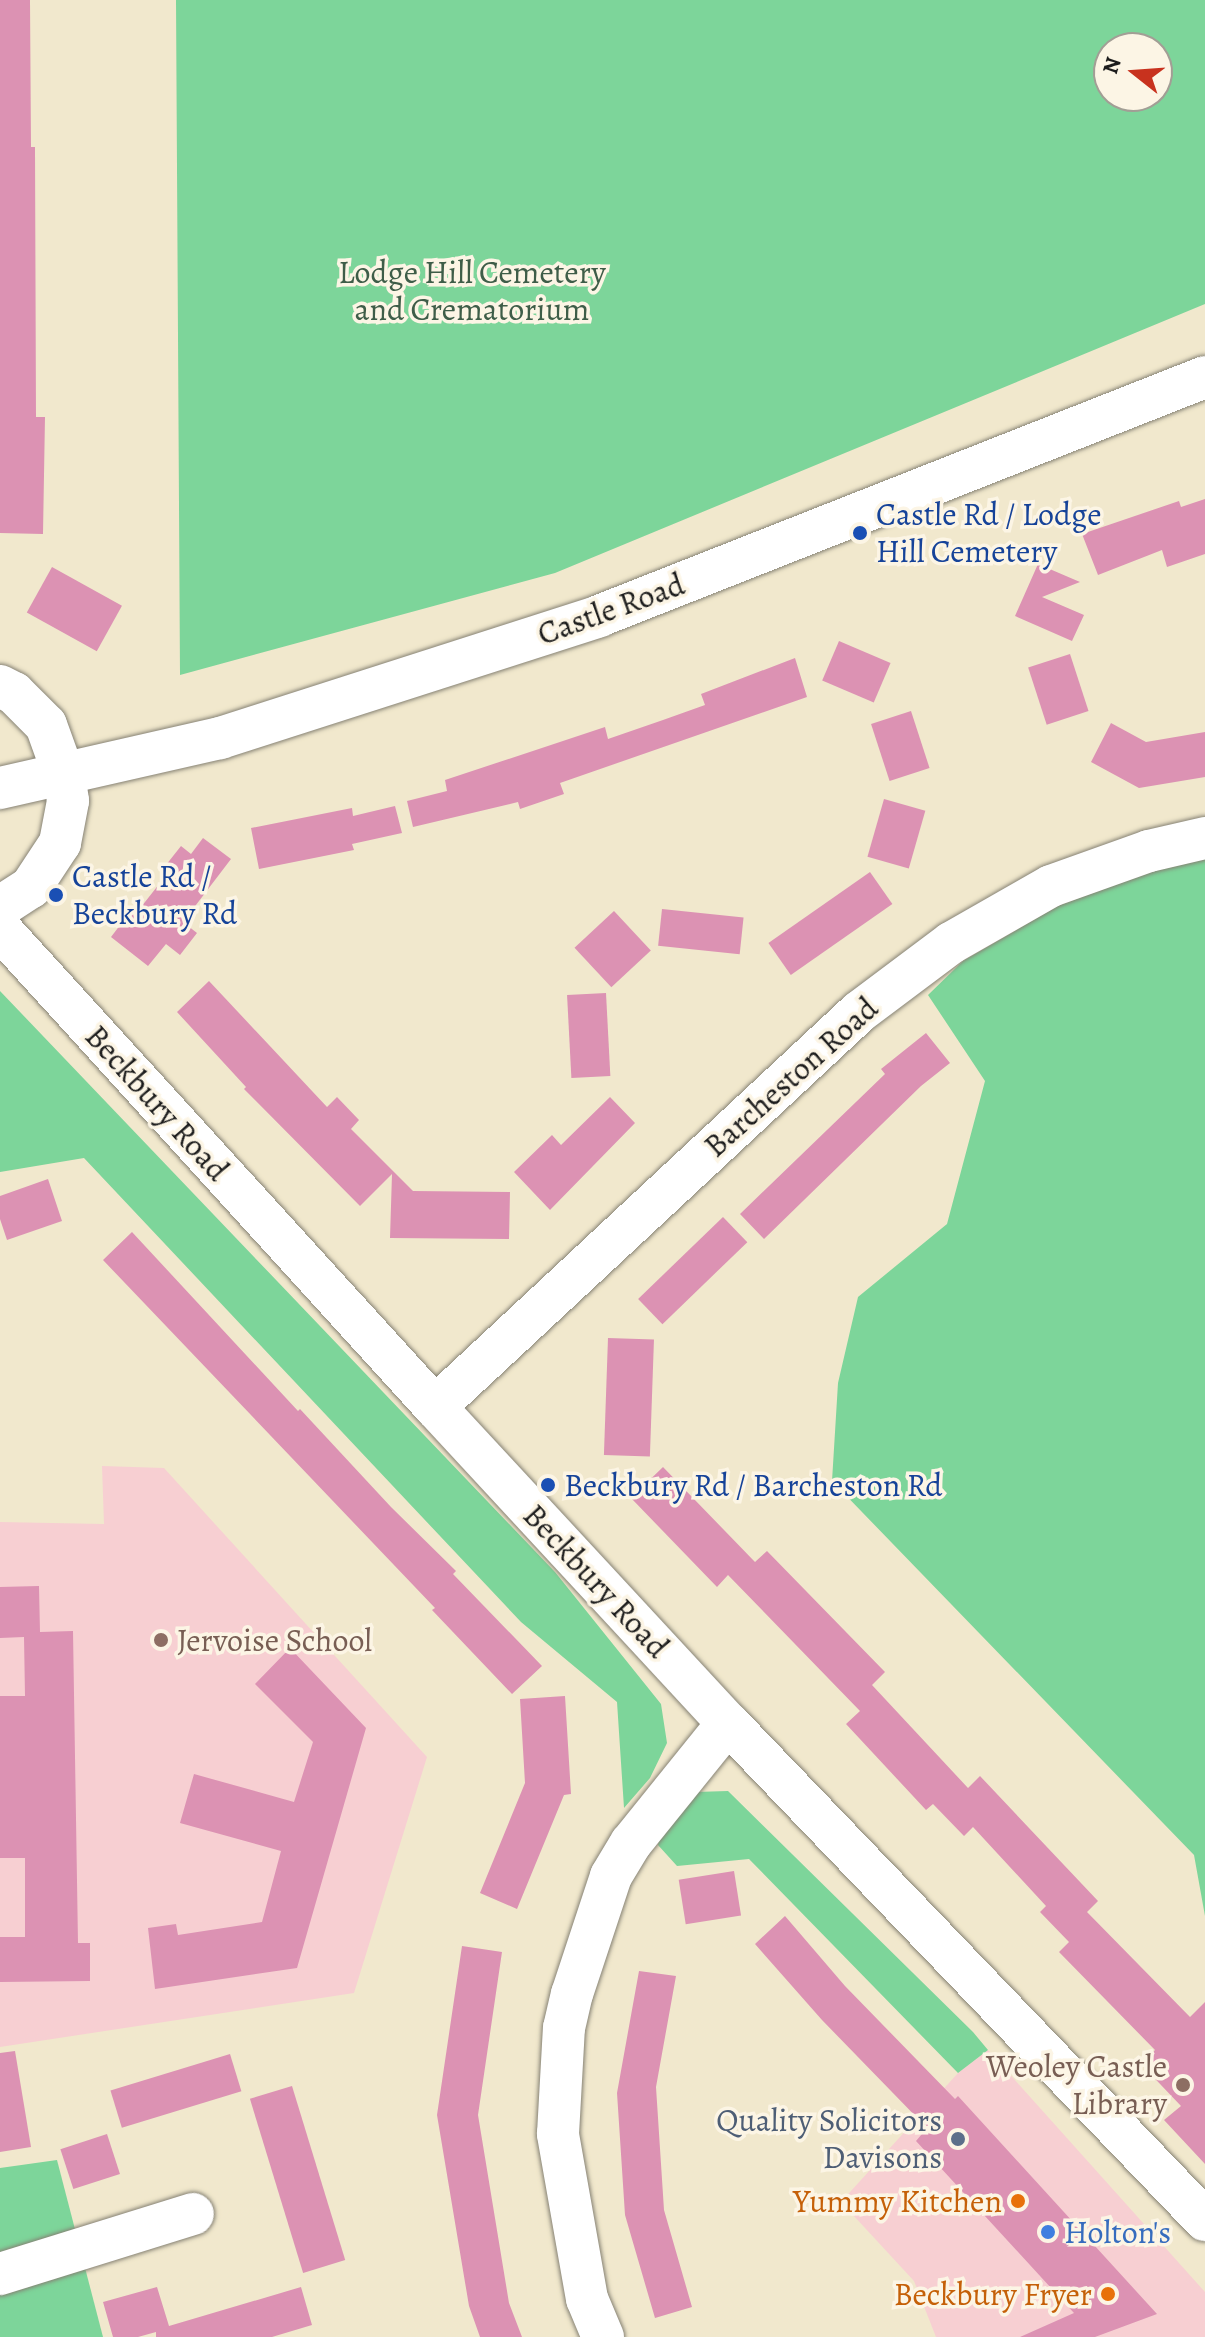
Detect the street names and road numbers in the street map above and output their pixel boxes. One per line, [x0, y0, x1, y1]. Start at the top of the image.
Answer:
street label: Castle Road [532, 565, 690, 653]
street label: Barcheston Road [696, 989, 886, 1165]
street label: Beckbury Road [77, 1017, 237, 1189]
street label: Beckbury Road [515, 1496, 677, 1666]

